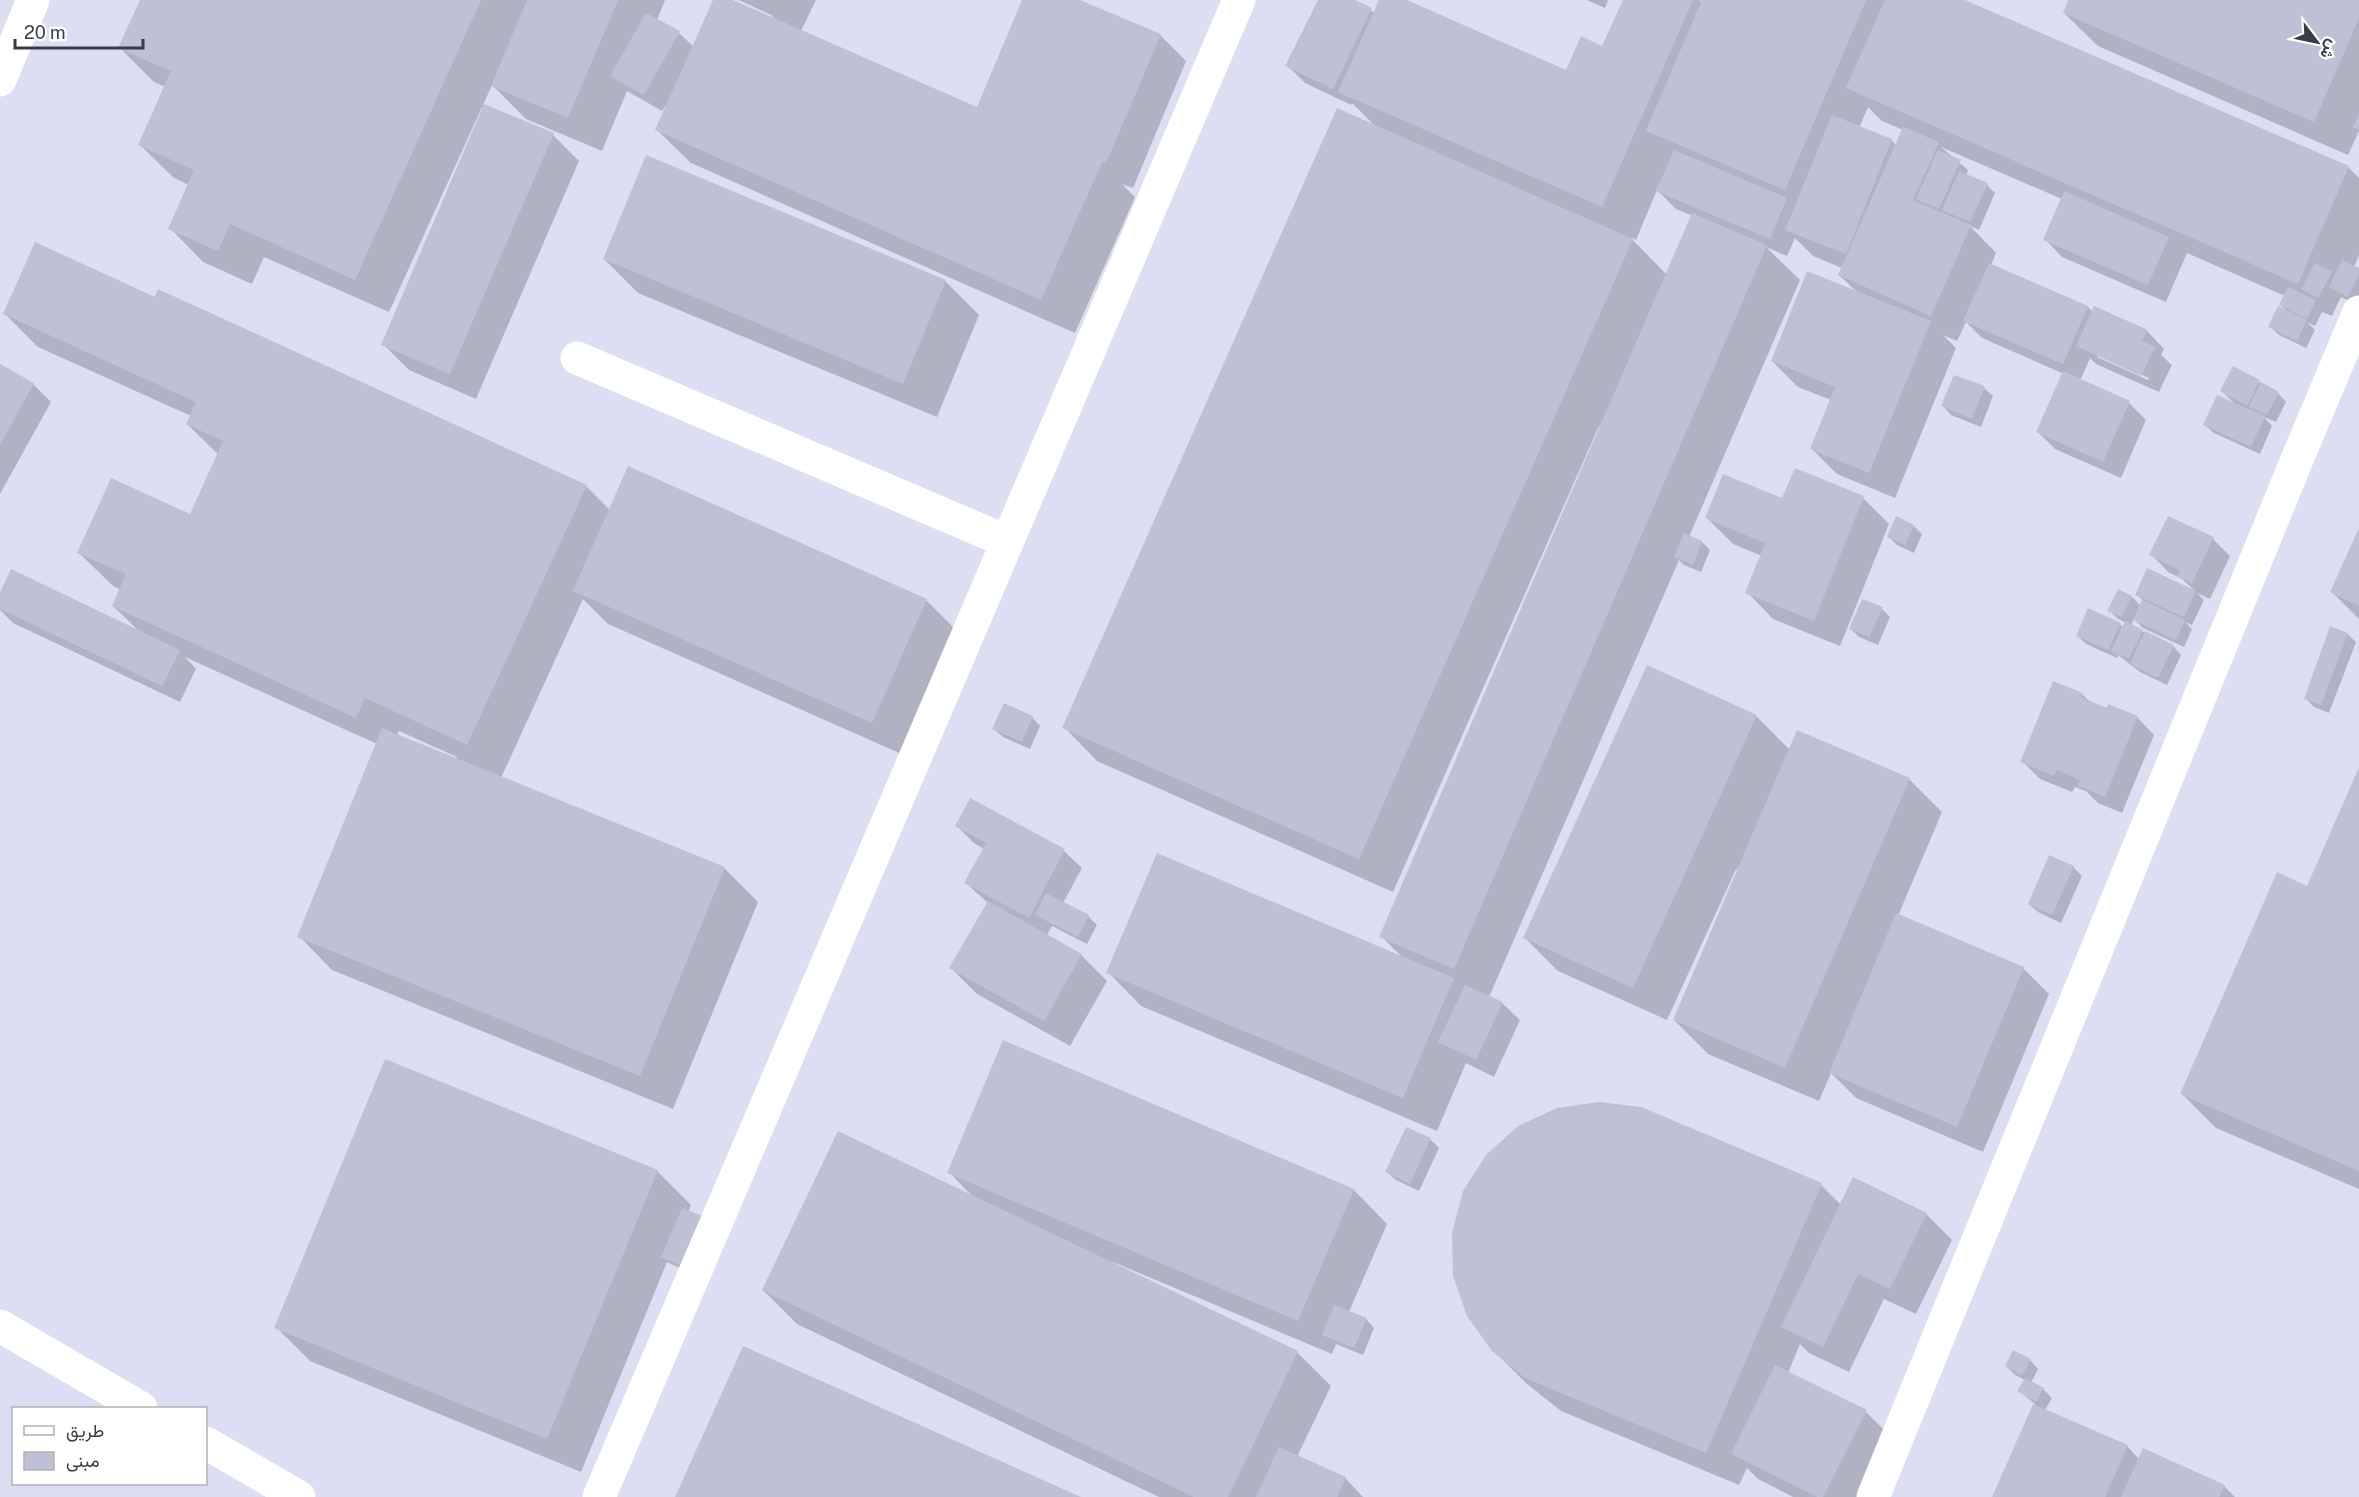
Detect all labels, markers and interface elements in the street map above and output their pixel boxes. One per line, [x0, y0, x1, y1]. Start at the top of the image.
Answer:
scale bar [15, 12, 142, 50]
north arrow [2287, 12, 2347, 72]
text: 20 m [24, 22, 66, 43]
text: ش [2316, 36, 2342, 63]
legend [12, 1407, 207, 1485]
text: طريق [66, 1420, 104, 1442]
text: مبنى [66, 1450, 100, 1472]

